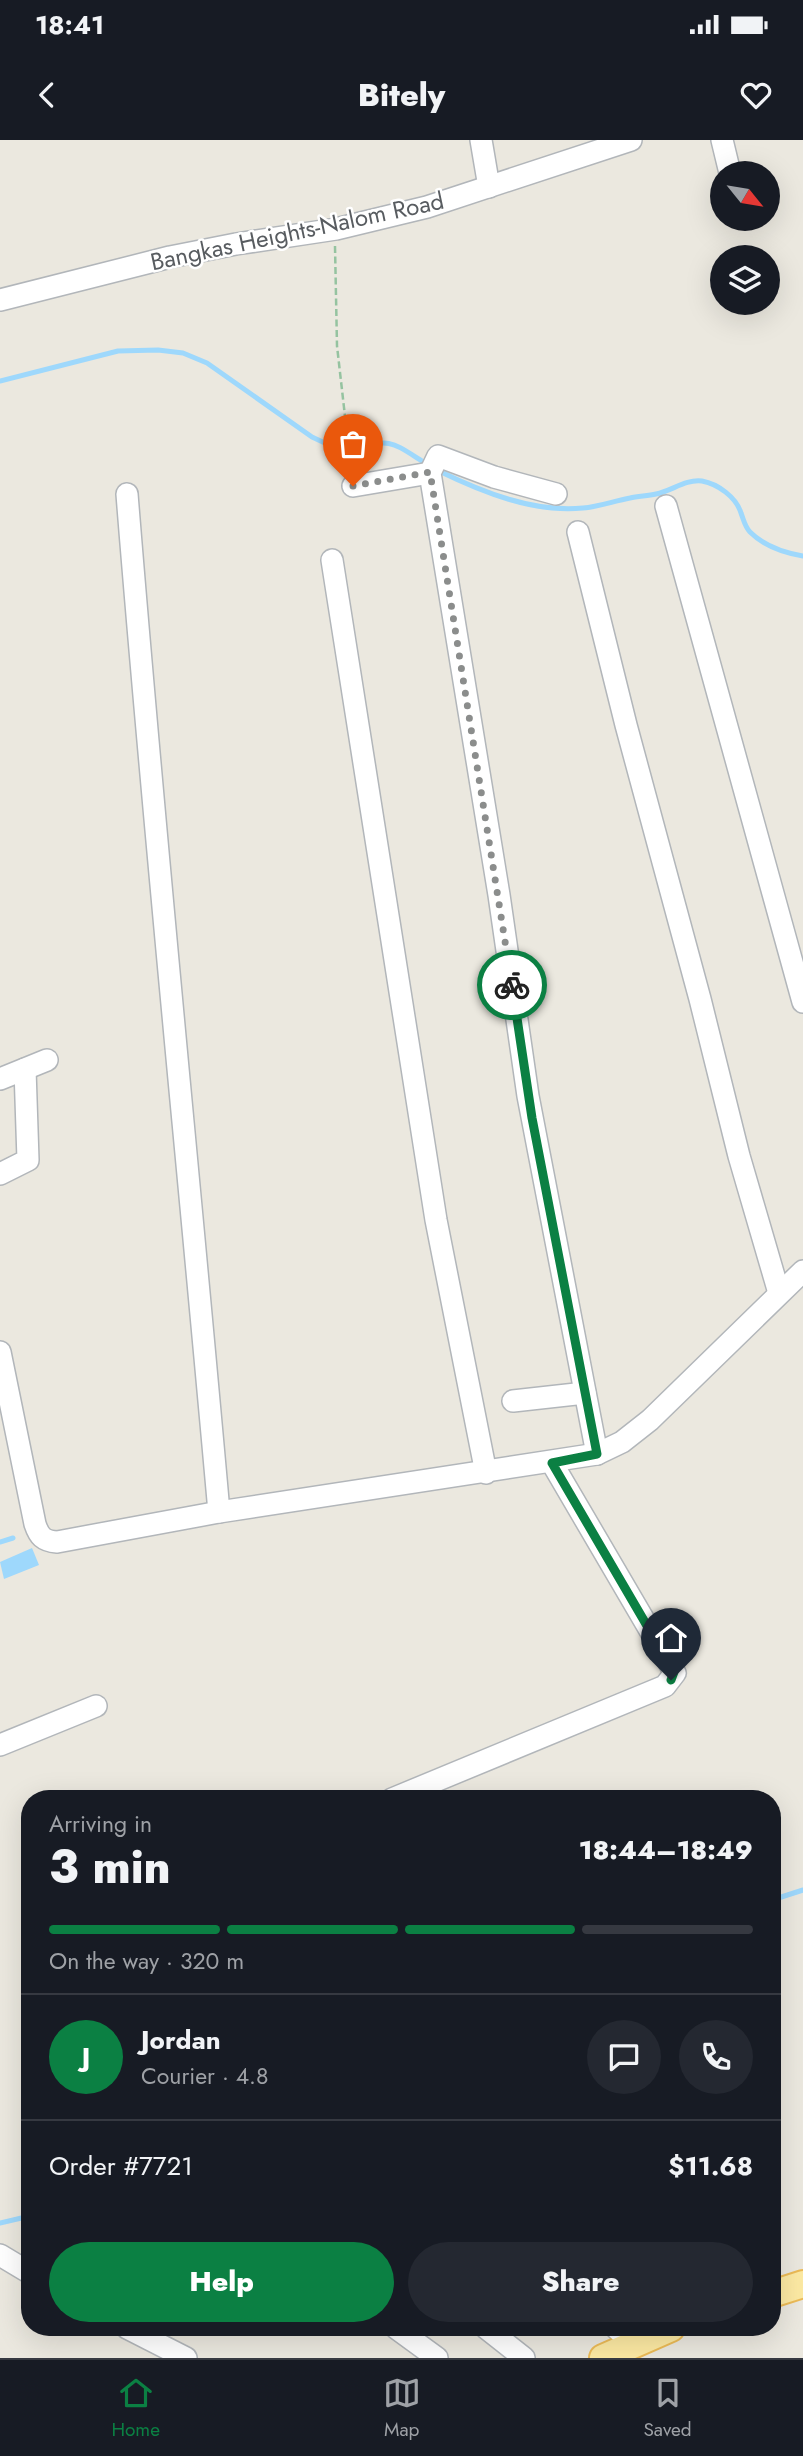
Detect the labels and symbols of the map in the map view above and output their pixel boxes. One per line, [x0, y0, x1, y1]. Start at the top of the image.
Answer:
north arrow [710, 161, 780, 231]
street label: Bangkas Heights-Nalom Road [147, 183, 447, 279]
pin [323, 414, 383, 486]
courier [477, 950, 547, 1020]
pin [641, 1608, 701, 1680]

